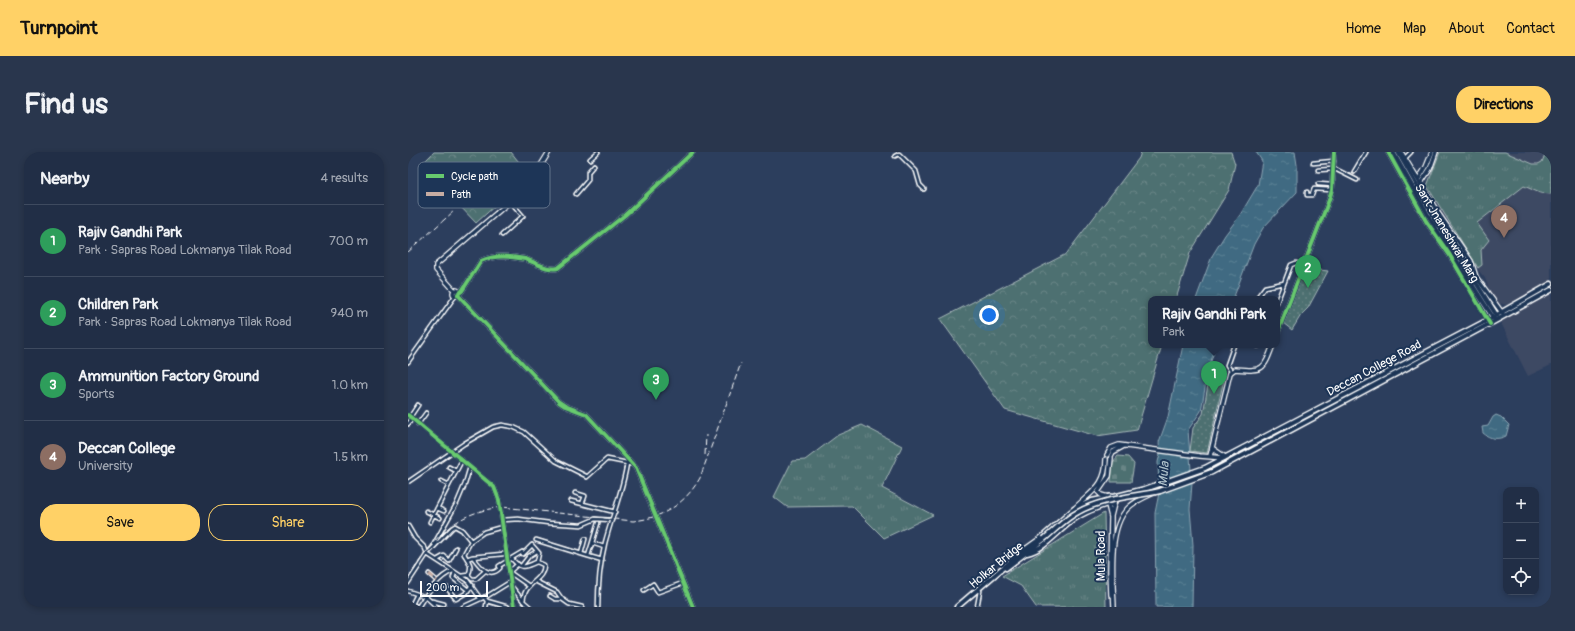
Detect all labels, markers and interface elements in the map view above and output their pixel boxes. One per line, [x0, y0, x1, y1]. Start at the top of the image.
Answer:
text: Turnpoint [20, 16, 98, 40]
text: Home [1346, 20, 1381, 37]
text: Map [1403, 20, 1426, 37]
text: About [1448, 20, 1484, 37]
text: Contact [1506, 20, 1555, 37]
button: Directions [1456, 86, 1551, 123]
text: Find us [24, 87, 108, 122]
legend [418, 162, 550, 208]
text: Nearby [40, 168, 89, 189]
text: 4 results [321, 170, 368, 186]
text: Cycle path [451, 170, 498, 183]
street label: Sant Jnaneshwar Marg [1411, 181, 1482, 286]
text: Path [451, 188, 471, 201]
pin: 4 [1491, 205, 1517, 238]
text: Rajiv Gandhi Park [78, 223, 182, 242]
text: 1 [50, 233, 56, 249]
text: 700 m [329, 233, 368, 249]
text: Park · Sapras Road Lokmanya Tilak Road [78, 242, 292, 258]
pin: 2 [1295, 255, 1321, 288]
text: Children Park [78, 295, 158, 314]
popup [1148, 296, 1280, 348]
text: 2 [49, 305, 57, 321]
text: 940 m [331, 305, 368, 321]
your location [979, 305, 999, 325]
text: Rajiv Gandhi Park [1162, 305, 1266, 324]
text: Park · Sapras Road Lokmanya Tilak Road [78, 314, 292, 330]
text: Park [1162, 324, 1185, 340]
street label: Deccan College Road [1324, 337, 1424, 400]
pin: 1 [1201, 361, 1227, 394]
text: Ammunition Factory Ground [78, 367, 259, 386]
pin: 3 [643, 367, 669, 400]
text: 3 [49, 377, 57, 393]
text: 1.0 km [331, 377, 368, 393]
text: Sports [78, 386, 114, 402]
text: Deccan College [78, 439, 175, 458]
text: 4 [49, 449, 57, 465]
text: 1.5 km [333, 449, 368, 465]
text: University [78, 458, 132, 474]
water label: Mula [1155, 460, 1173, 487]
map controls [1503, 487, 1539, 595]
button: + [1503, 487, 1539, 523]
button: Save [40, 504, 200, 541]
button: Share [208, 504, 368, 541]
button: − [1503, 523, 1539, 559]
street label: Mula Road [1094, 531, 1109, 581]
street label: Holkar Bridge [966, 539, 1026, 592]
button: locate [1503, 559, 1539, 595]
scale bar [420, 579, 488, 598]
text: 200 m [426, 581, 459, 594]

